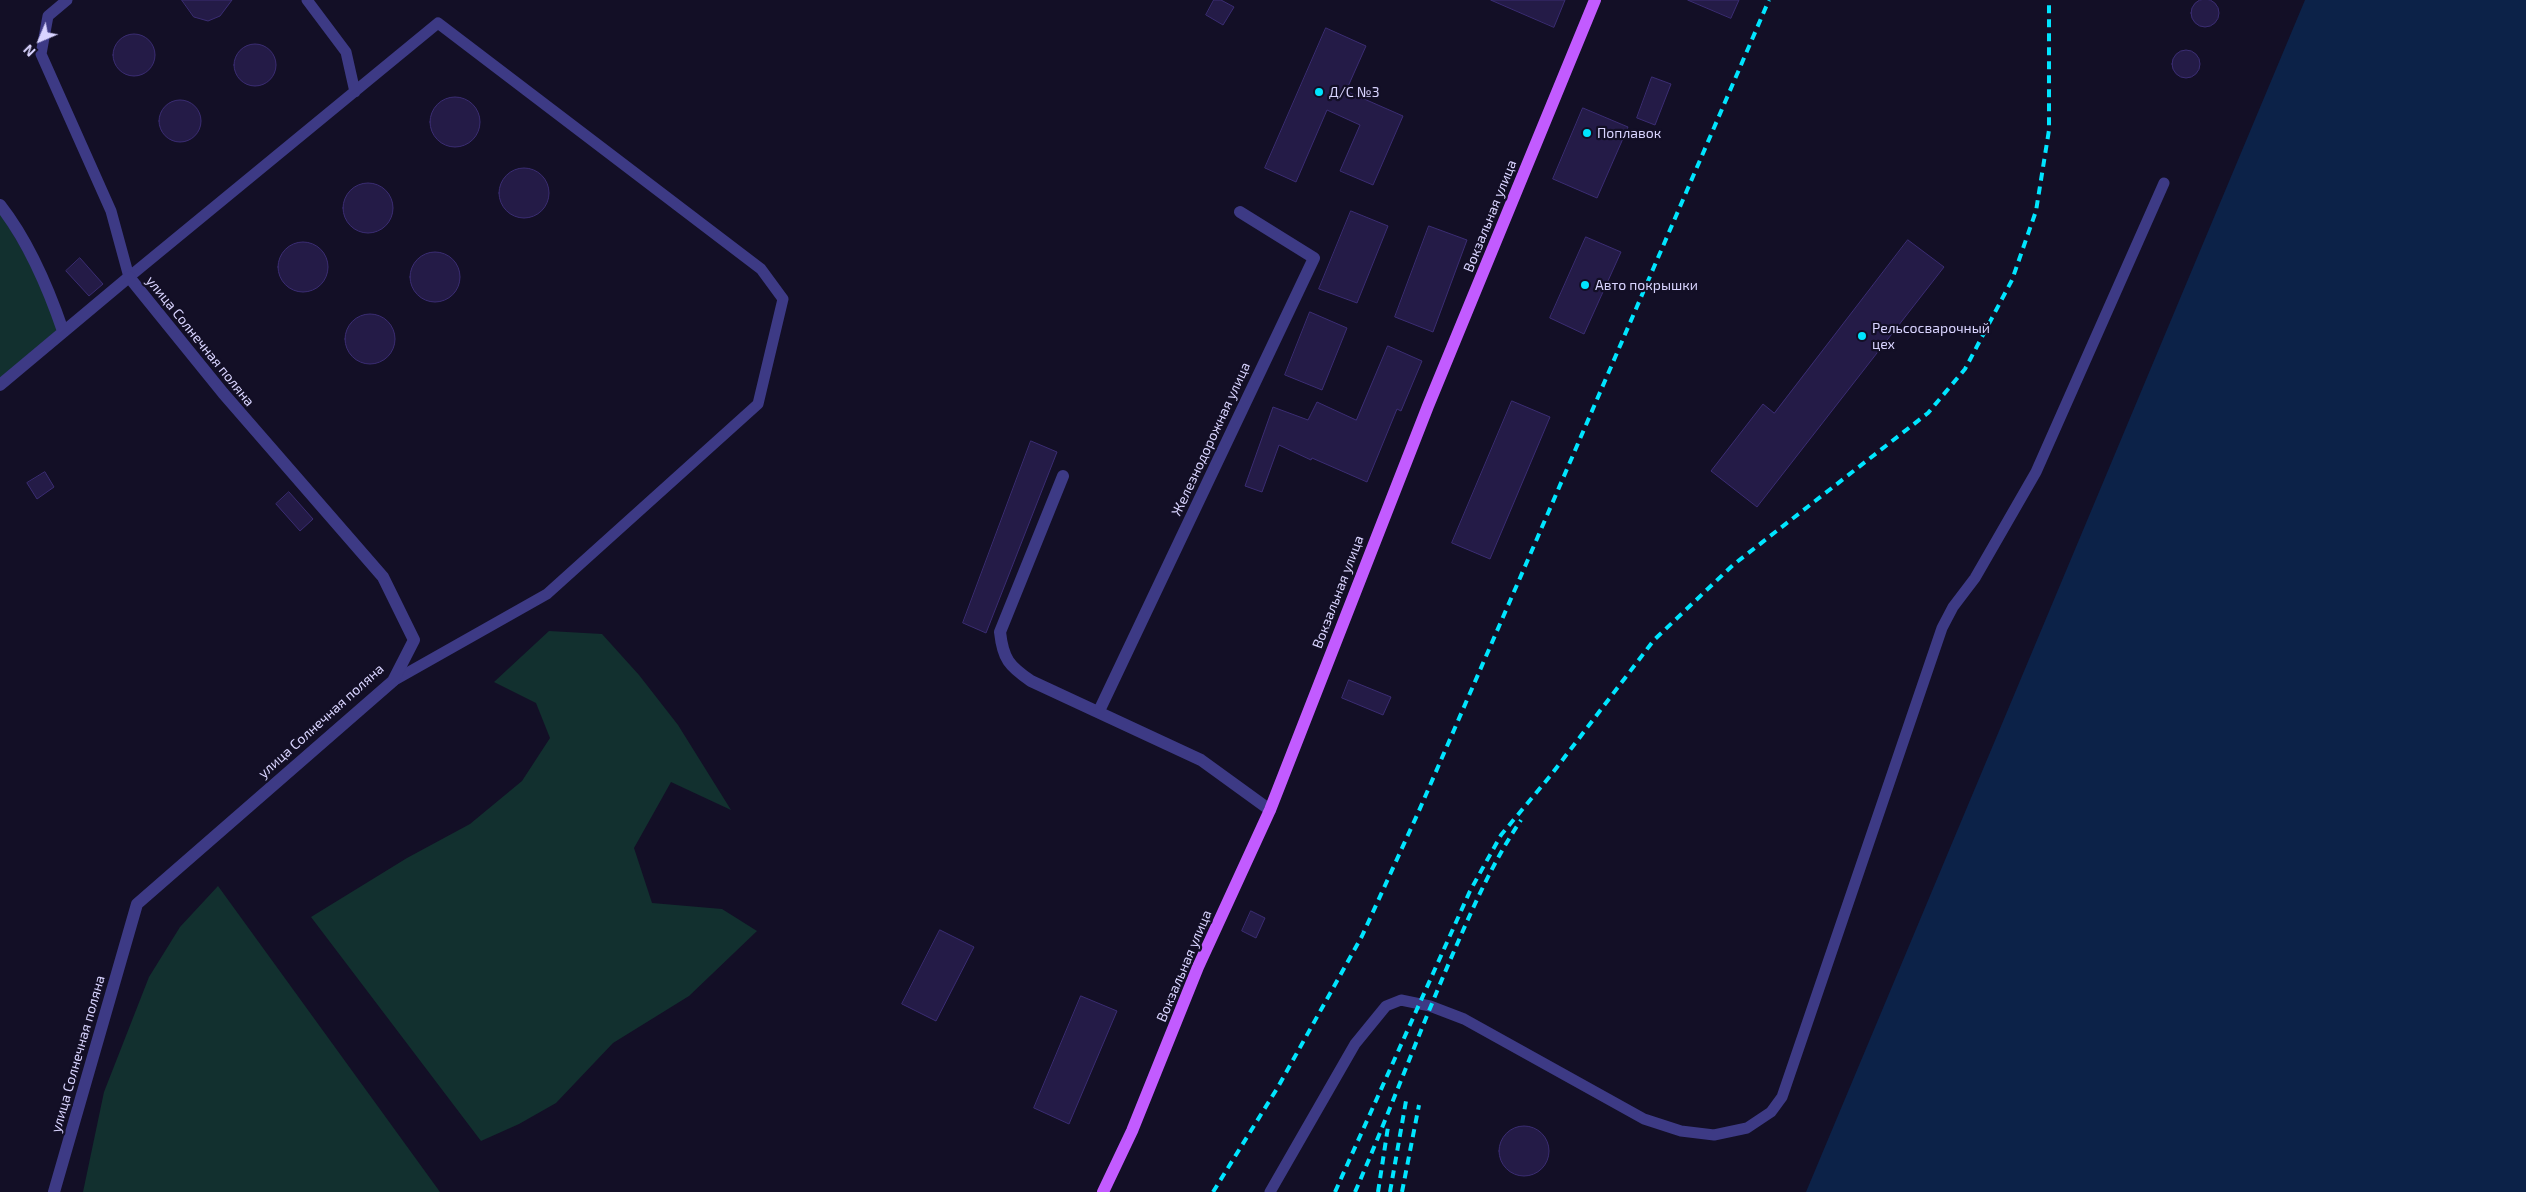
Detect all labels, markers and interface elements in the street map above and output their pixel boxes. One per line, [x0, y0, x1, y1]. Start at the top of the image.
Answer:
north arrow [15, 15, 65, 65]
text: N [19, 41, 39, 61]
place label: Д/С №3 [1329, 84, 1380, 100]
marker: Д/С №3 [1313, 86, 1325, 98]
place label: Поплавок [1597, 125, 1661, 141]
marker: Поплавок [1581, 127, 1593, 139]
street label: Вокзальная улица [1460, 157, 1520, 275]
street label: улица Солнечная поляна [142, 272, 258, 410]
place label: Авто покрышки [1595, 277, 1698, 293]
marker: Авто покрышки [1579, 279, 1591, 291]
place label: Рельсосварочный цех [1872, 320, 1990, 352]
marker: Рельсосварочный цех [1856, 330, 1868, 342]
street label: Железнодорожная улица [1168, 360, 1254, 518]
street label: Вокзальная улица [1309, 533, 1367, 651]
street label: улица Солнечная поляна [255, 660, 387, 782]
street label: Вокзальная улица [1153, 908, 1215, 1024]
street label: улица Солнечная поляна [47, 973, 109, 1135]

